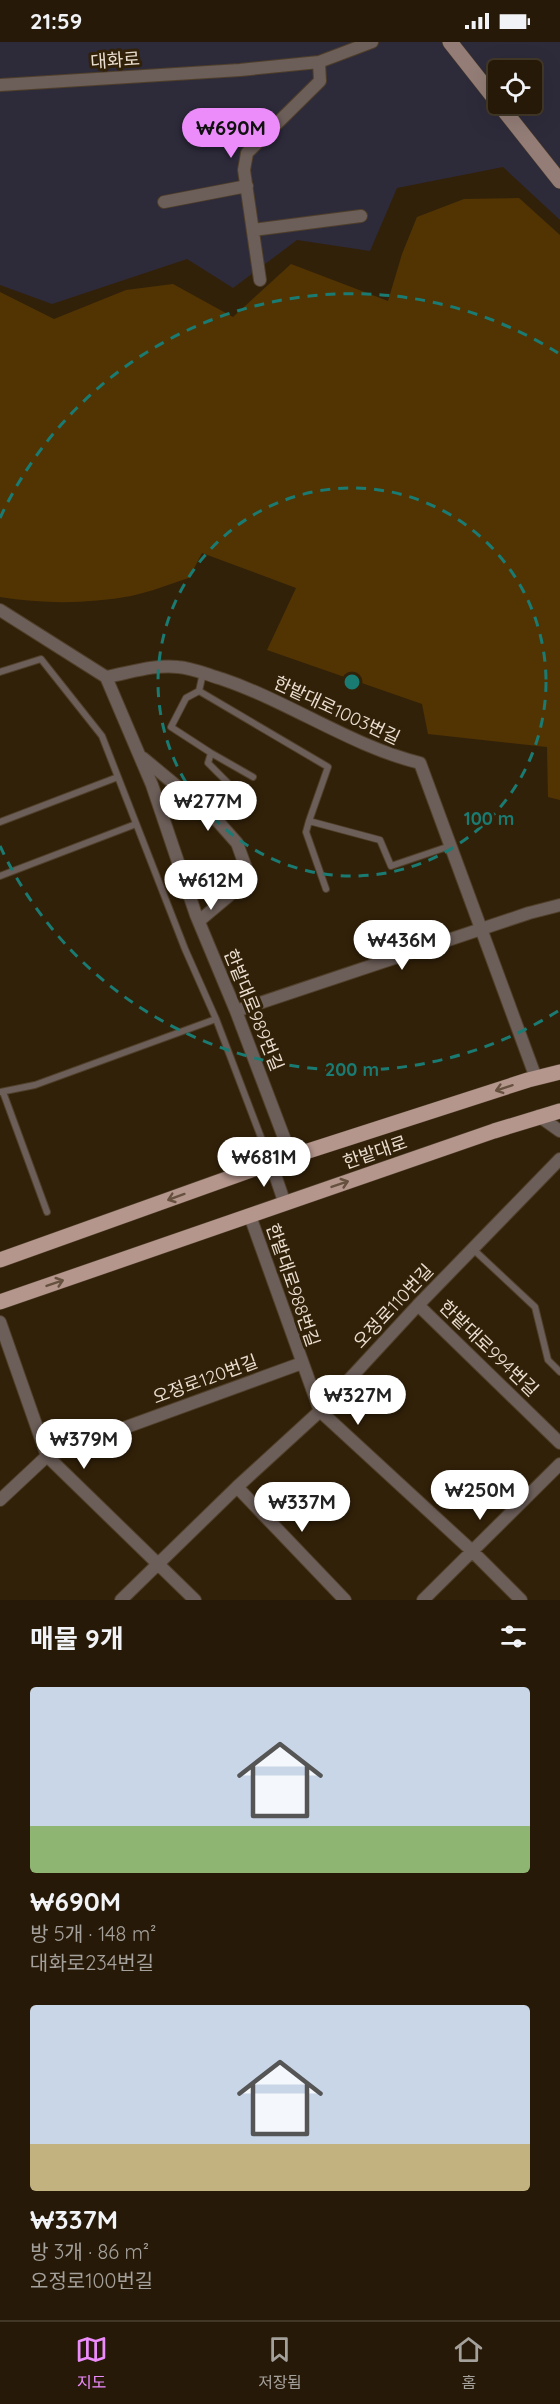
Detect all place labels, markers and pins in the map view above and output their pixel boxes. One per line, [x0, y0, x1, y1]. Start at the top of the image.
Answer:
pin: ₩690M [189, 108, 273, 159]
centre of rings [342, 672, 362, 692]
pin: ₩277M [166, 781, 250, 832]
pin: ₩612M [169, 860, 253, 911]
pin: ₩436M [360, 920, 444, 971]
pin: ₩681M [222, 1137, 306, 1188]
pin: ₩327M [316, 1375, 400, 1426]
pin: ₩379M [42, 1419, 126, 1470]
pin: ₩250M [438, 1470, 522, 1521]
pin: ₩337M [260, 1482, 344, 1533]

